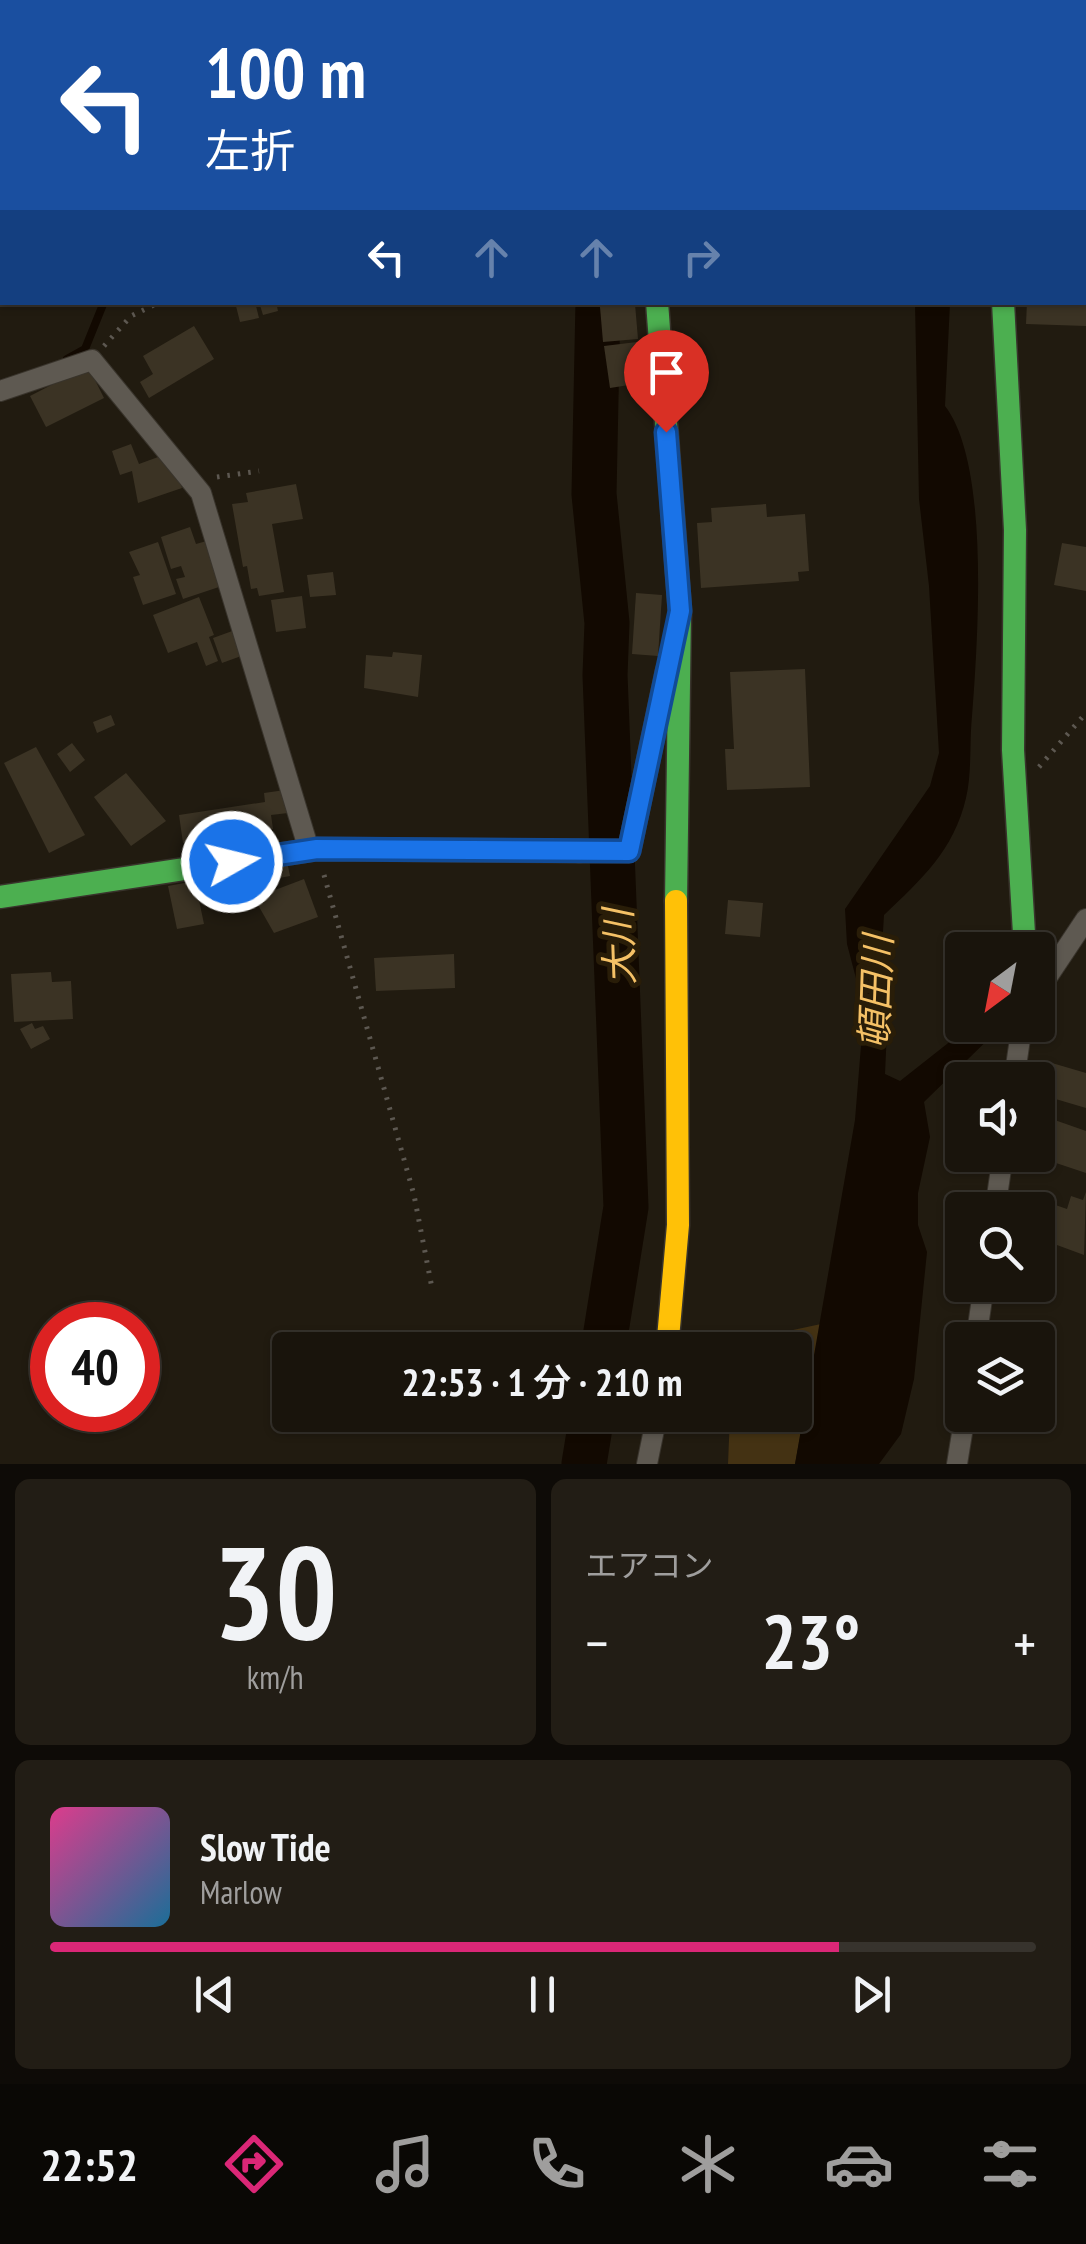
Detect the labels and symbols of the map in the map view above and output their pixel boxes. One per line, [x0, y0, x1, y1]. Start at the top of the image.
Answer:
pin [624, 330, 709, 433]
position arrow [180, 810, 284, 914]
water label: 大川 [592, 904, 644, 986]
water label: 頓田川 [849, 930, 902, 1050]
north arrow [945, 932, 1055, 1042]
speed limit sign: 40 [30, 1302, 160, 1432]

